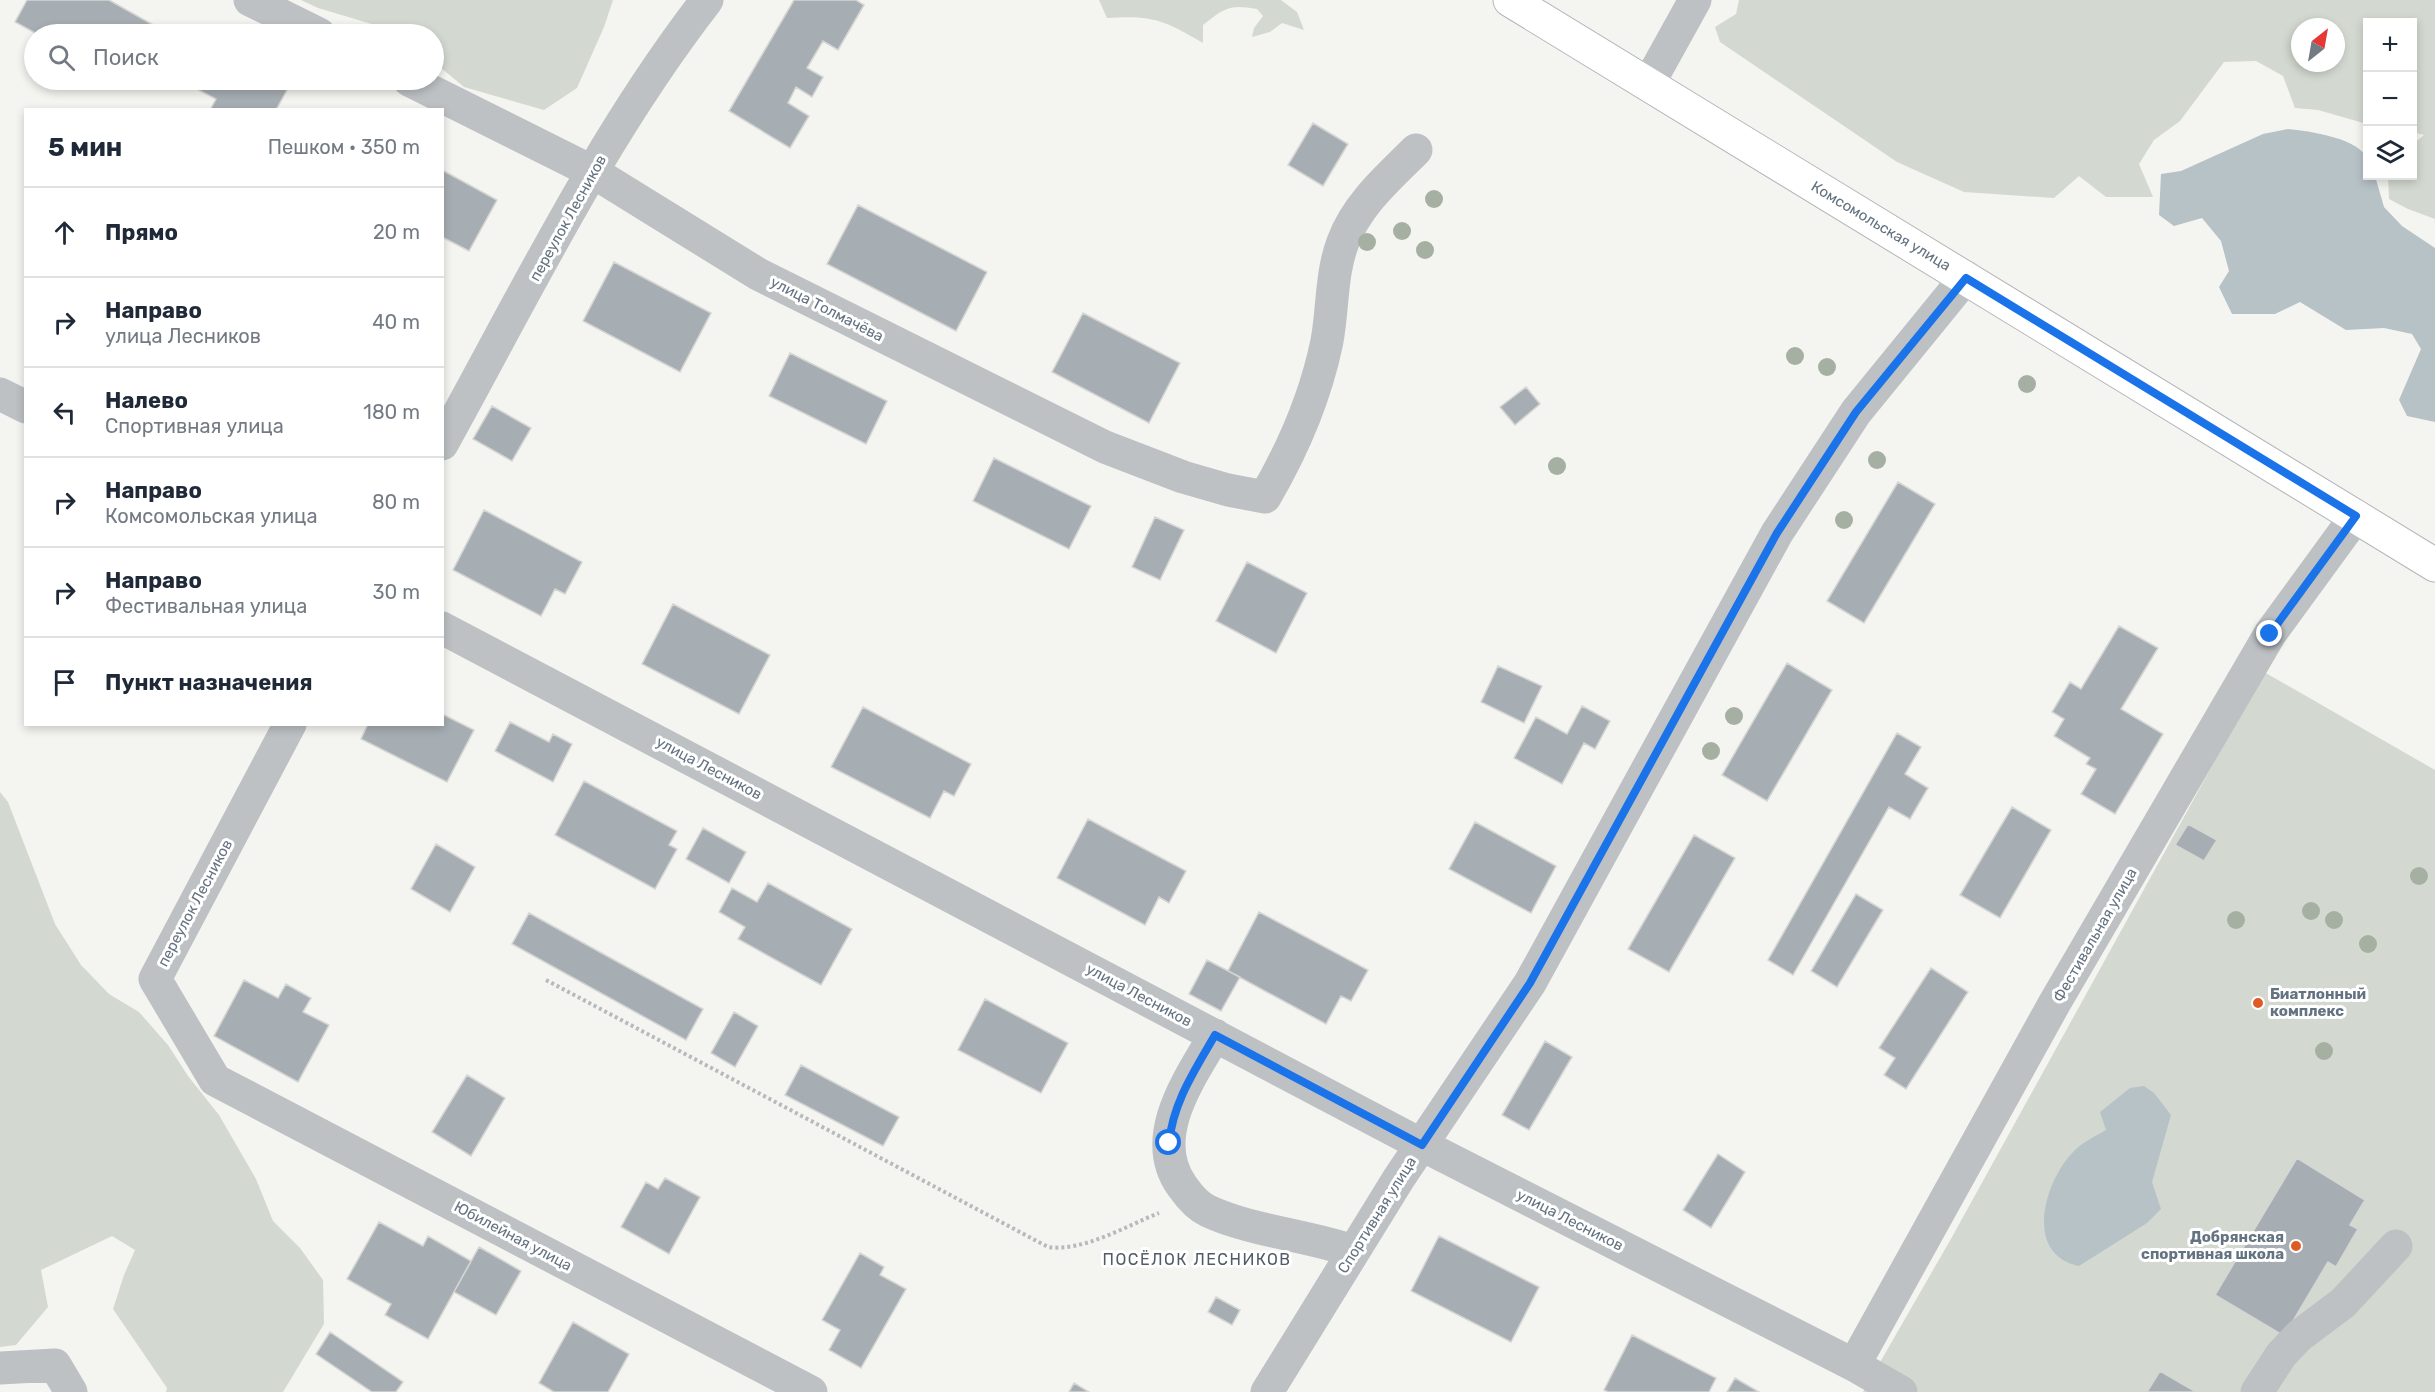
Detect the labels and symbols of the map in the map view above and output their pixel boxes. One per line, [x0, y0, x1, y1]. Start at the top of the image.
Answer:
north arrow [2291, 18, 2345, 72]
street label: переулок Лесников [526, 152, 610, 284]
street label: Комсомольская улица [1808, 177, 1954, 275]
street label: улица Толмачёва [767, 273, 887, 345]
route end [2256, 620, 2282, 646]
street label: улица Лесников [653, 733, 765, 803]
street label: переулок Лесников [154, 836, 236, 970]
street label: Фестивальная улица [2049, 865, 2141, 1005]
street label: улица Лесников [1083, 960, 1195, 1030]
place label: Биатлонный комплекс [2270, 985, 2366, 1020]
marker: Биатлонный комплекс [2251, 996, 2265, 1010]
route start [1155, 1129, 1181, 1155]
street label: Спортивная улица [1334, 1153, 1420, 1277]
street label: улица Лесников [1514, 1185, 1626, 1255]
street label: Юбилейная улица [451, 1197, 575, 1275]
place label: Добрянская спортивная школа [2141, 1228, 2284, 1263]
marker: Добрянская спортивная школа [2289, 1239, 2303, 1253]
district label: ПОСЁЛОК ЛЕСНИКОВ [1103, 1250, 1291, 1269]

